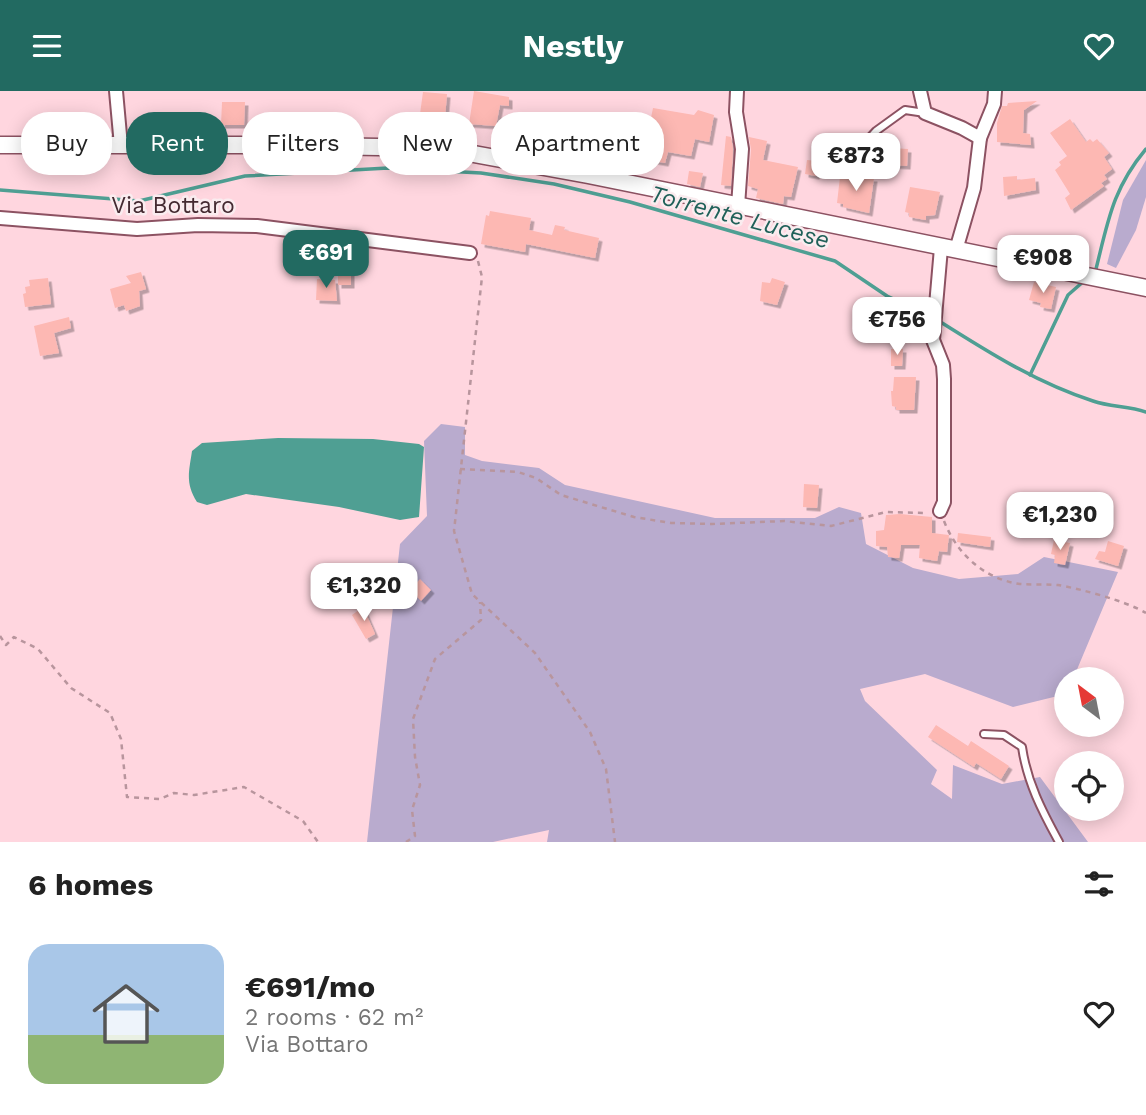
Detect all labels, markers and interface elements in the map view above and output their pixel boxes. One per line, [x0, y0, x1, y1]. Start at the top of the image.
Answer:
icon: menu [28, 27, 66, 65]
text: Nestly [522, 27, 624, 65]
icon: heart [1080, 27, 1118, 65]
chip: Buy [21, 112, 112, 175]
chip: Rent [126, 112, 228, 175]
chip: Filters [242, 112, 364, 175]
chip: New [378, 112, 477, 175]
chip: Apartment [491, 112, 664, 175]
pin: €873 [815, 133, 897, 193]
text: €873 [827, 142, 885, 169]
water label: Torrente Lucese [647, 180, 833, 254]
street label: Via Bottaro [111, 192, 235, 219]
pin: €691 [285, 231, 367, 290]
pin: €908 [1002, 235, 1084, 295]
text: €691 [299, 239, 353, 266]
text: €908 [1013, 244, 1073, 271]
pin: €756 [856, 297, 938, 357]
text: €756 [868, 306, 926, 333]
pin: €1,230 [1003, 493, 1117, 552]
text: €1,230 [1023, 501, 1097, 528]
pin: €1,320 [307, 563, 421, 623]
text: €1,320 [327, 572, 401, 599]
north arrow [1054, 667, 1124, 737]
map controls [1054, 667, 1124, 821]
button: locate [1054, 751, 1124, 821]
icon: filters [1080, 865, 1118, 903]
text: 6 homes [28, 867, 153, 902]
text: €691/mo [245, 969, 375, 1004]
icon: home [84, 972, 168, 1056]
icon: heart [1080, 995, 1118, 1033]
text: 2 rooms · 62 m² [245, 1004, 423, 1031]
text: Via Bottaro [245, 1031, 369, 1058]

